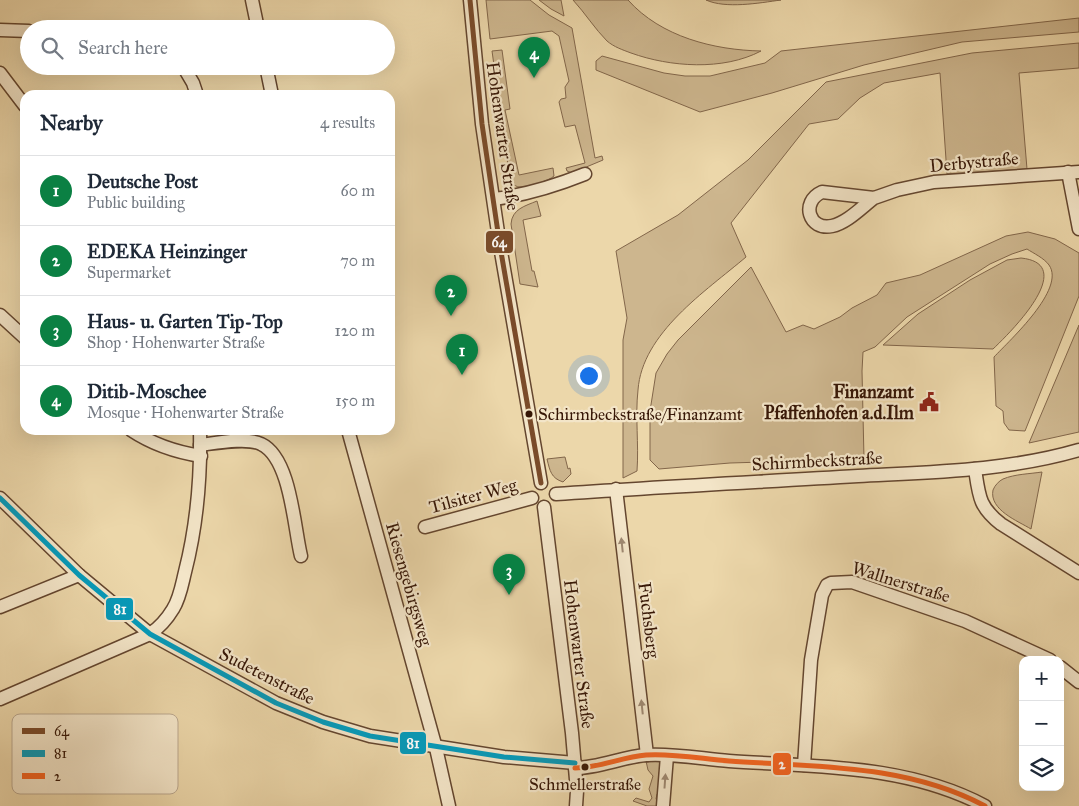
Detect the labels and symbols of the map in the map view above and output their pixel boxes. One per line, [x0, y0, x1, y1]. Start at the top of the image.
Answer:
pin: 4 [518, 37, 550, 78]
street label: Hohenwarter Straße [482, 60, 524, 212]
street label: Derbystraße [928, 147, 1020, 177]
line badge: 64 [485, 230, 514, 254]
text: 64 [492, 234, 508, 252]
pin: 2 [435, 275, 467, 316]
pin: 1 [446, 334, 478, 375]
your location [576, 363, 602, 389]
place label: Finanzamt Pfaffenhofen a.d.Ilm [764, 381, 915, 424]
public building icon: Finanzamt Pfaffenhofen a.d.Ilm [918, 391, 940, 413]
place label: Schirmbeckstraße/Finanzamt [538, 404, 743, 425]
marker: Schirmbeckstraße/Finanzamt [524, 409, 534, 419]
street label: Schirmbeckstraße [751, 447, 883, 475]
street label: Tilsiter Weg [427, 474, 520, 519]
street label: Riesengebirgsweg [380, 520, 437, 649]
one-way arrow [618, 537, 626, 553]
pin: 3 [493, 554, 525, 595]
street label: Wallnerstraße [849, 557, 953, 607]
street label: Hohenwarter Straße [559, 578, 599, 730]
street label: Fuchsberg [632, 581, 665, 660]
line badge: 81 [105, 597, 134, 621]
text: 81 [114, 601, 127, 618]
street label: Sudetenstraße [216, 643, 318, 709]
one-way arrow [638, 698, 646, 714]
legend [12, 714, 178, 794]
text: 64 [54, 723, 70, 740]
line badge: 81 [399, 731, 427, 755]
text: 81 [407, 735, 420, 752]
text: 81 [54, 745, 67, 762]
line badge: 2 [772, 752, 792, 776]
text: 2 [779, 756, 787, 773]
marker: Schmellerstraße [580, 762, 590, 772]
text: 2 [54, 768, 61, 785]
one-way arrow [661, 773, 669, 789]
place label: Schmellerstraße [529, 774, 641, 795]

